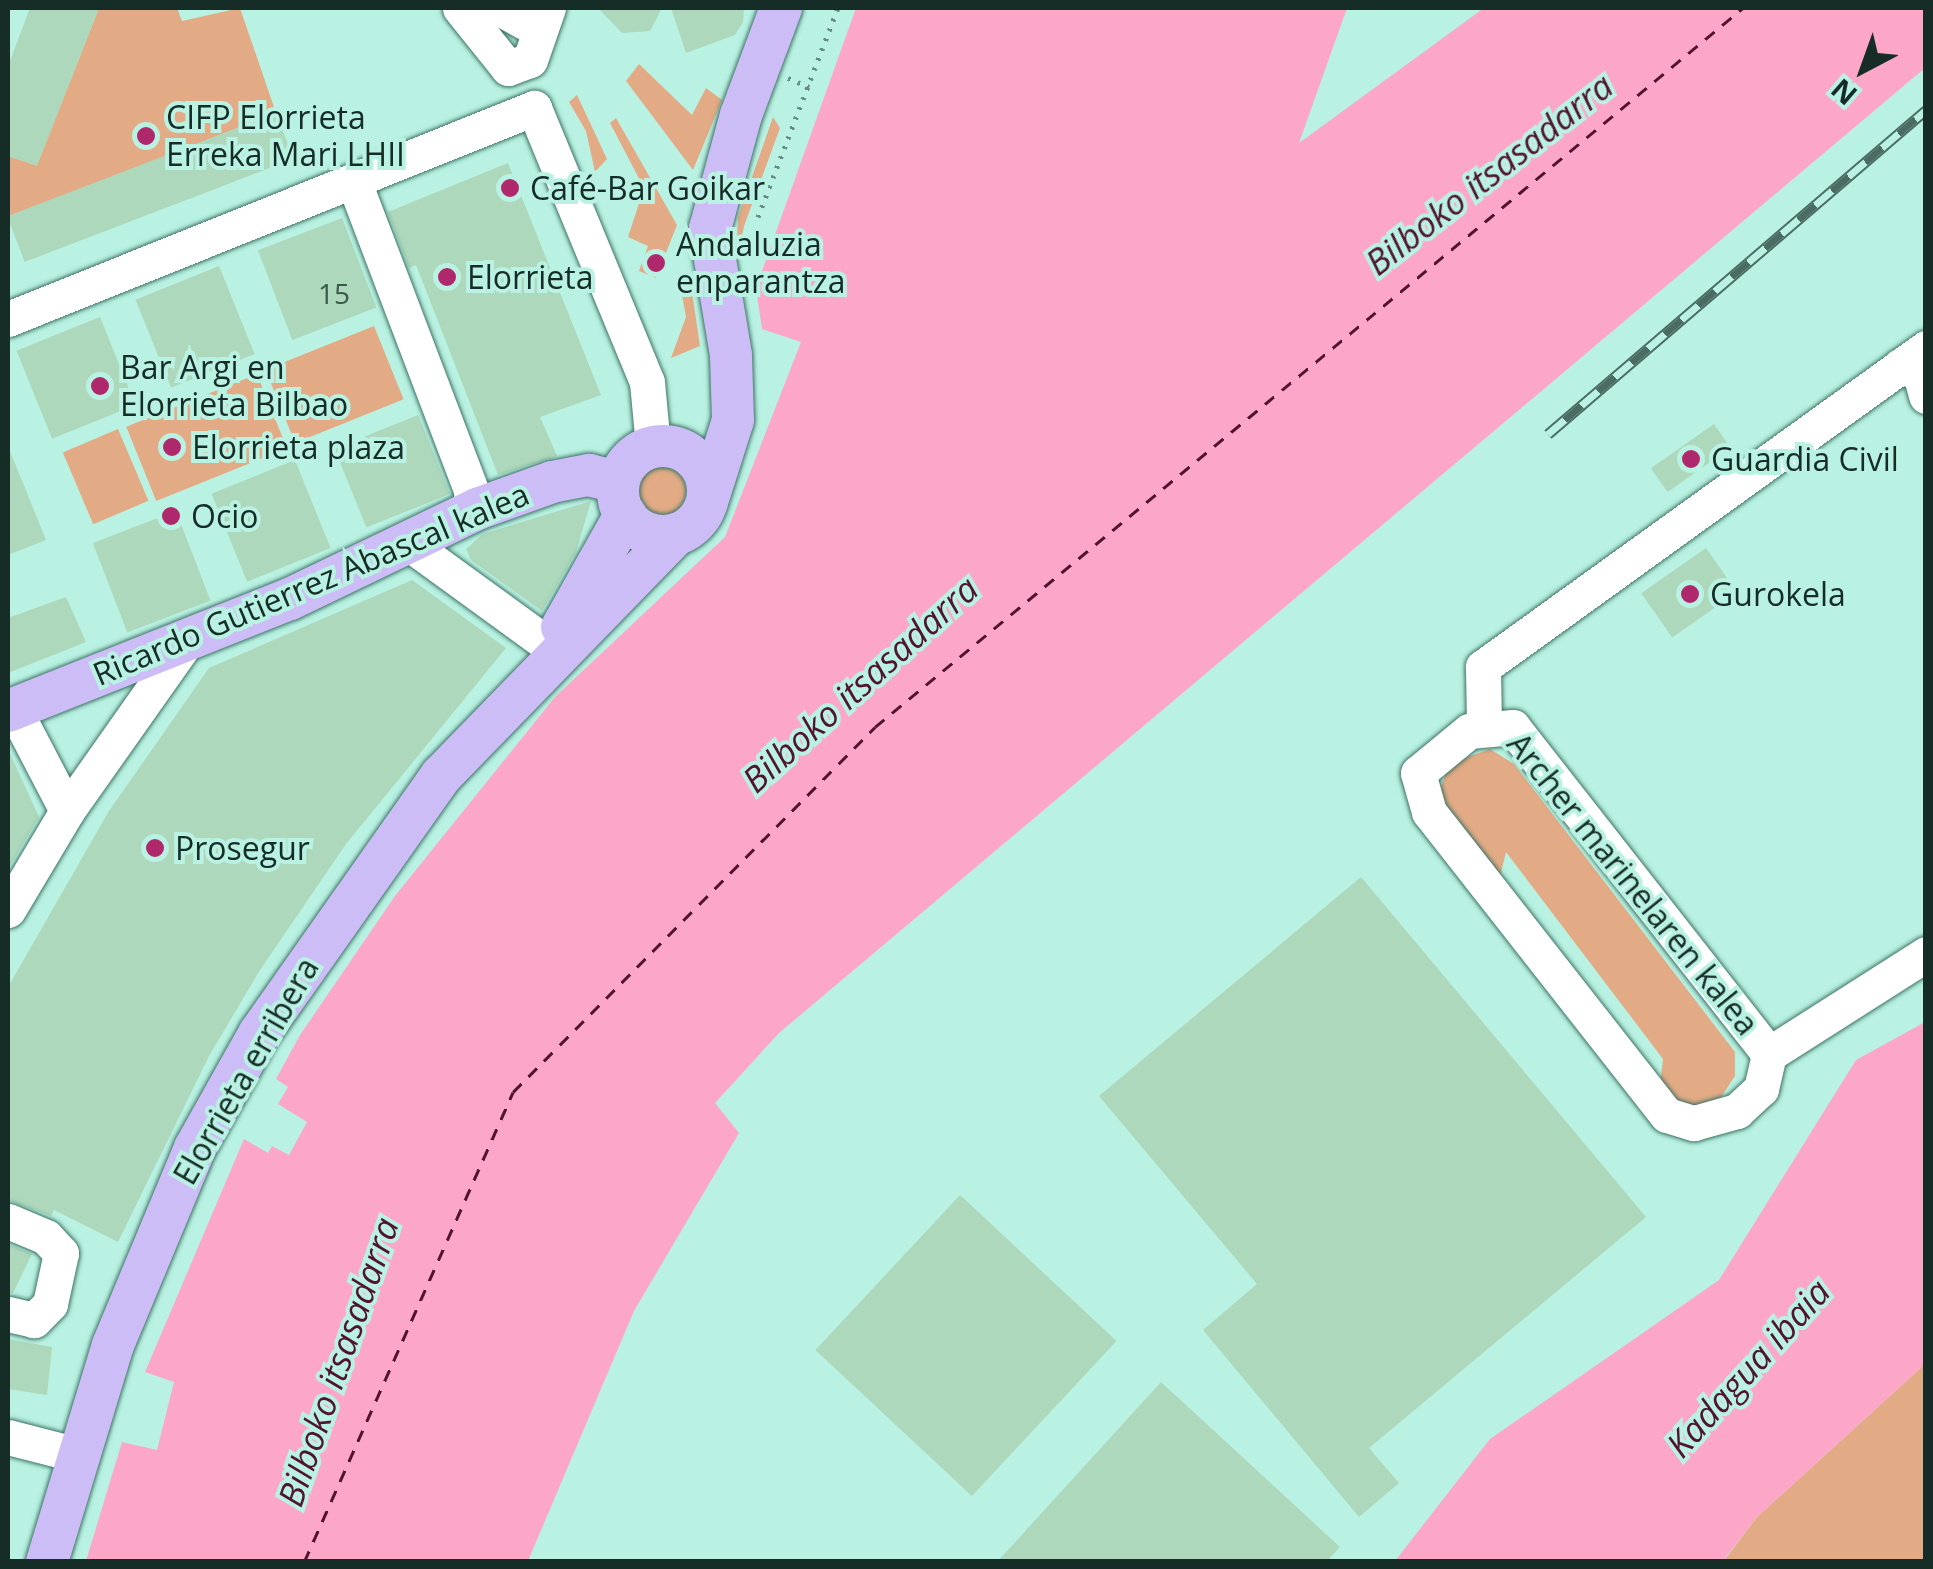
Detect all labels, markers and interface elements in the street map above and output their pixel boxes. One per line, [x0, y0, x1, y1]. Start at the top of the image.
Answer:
north arrow [1813, 20, 1913, 120]
water label: Bilboko itsasadarra [1357, 64, 1621, 284]
text: N [1822, 71, 1864, 114]
place label: CIFP Elorrieta Erreka Mari LHII [166, 99, 405, 174]
marker: CIFP Elorrieta Erreka Mari LHII [135, 125, 157, 147]
place label: Café-Bar Goikar [530, 169, 765, 207]
marker: Café-Bar Goikar [499, 177, 521, 199]
place label: Andaluzia enparantza [676, 226, 846, 301]
marker: Andaluzia enparantza [645, 252, 667, 274]
place label: Elorrieta [467, 258, 594, 296]
marker: Elorrieta [436, 266, 458, 288]
house number: 15 [318, 276, 350, 310]
place label: Bar Argi en Elorrieta Bilbao [120, 349, 348, 424]
marker: Bar Argi en Elorrieta Bilbao [89, 375, 111, 397]
place label: Elorrieta plaza [192, 428, 405, 466]
marker: Elorrieta plaza [161, 436, 183, 458]
place label: Guardia Civil [1711, 440, 1899, 478]
marker: Guardia Civil [1680, 448, 1702, 470]
street label: Ricardo Gutierrez Abascal kalea [87, 475, 535, 693]
place label: Ocio [191, 497, 259, 535]
marker: Ocio [160, 505, 182, 527]
water label: Bilboko itsasadarra [734, 567, 986, 801]
place label: Gurokela [1710, 575, 1846, 613]
marker: Gurokela [1679, 583, 1701, 605]
street label: Archer marinelaren kalea [1499, 725, 1767, 1043]
place label: Prosegur [175, 829, 310, 867]
marker: Prosegur [144, 837, 166, 859]
street label: Elorrieta erribera [166, 951, 326, 1191]
water label: Bilboko itsasadarra [269, 1212, 407, 1512]
water label: Kadagua ibaia [1657, 1271, 1839, 1465]

